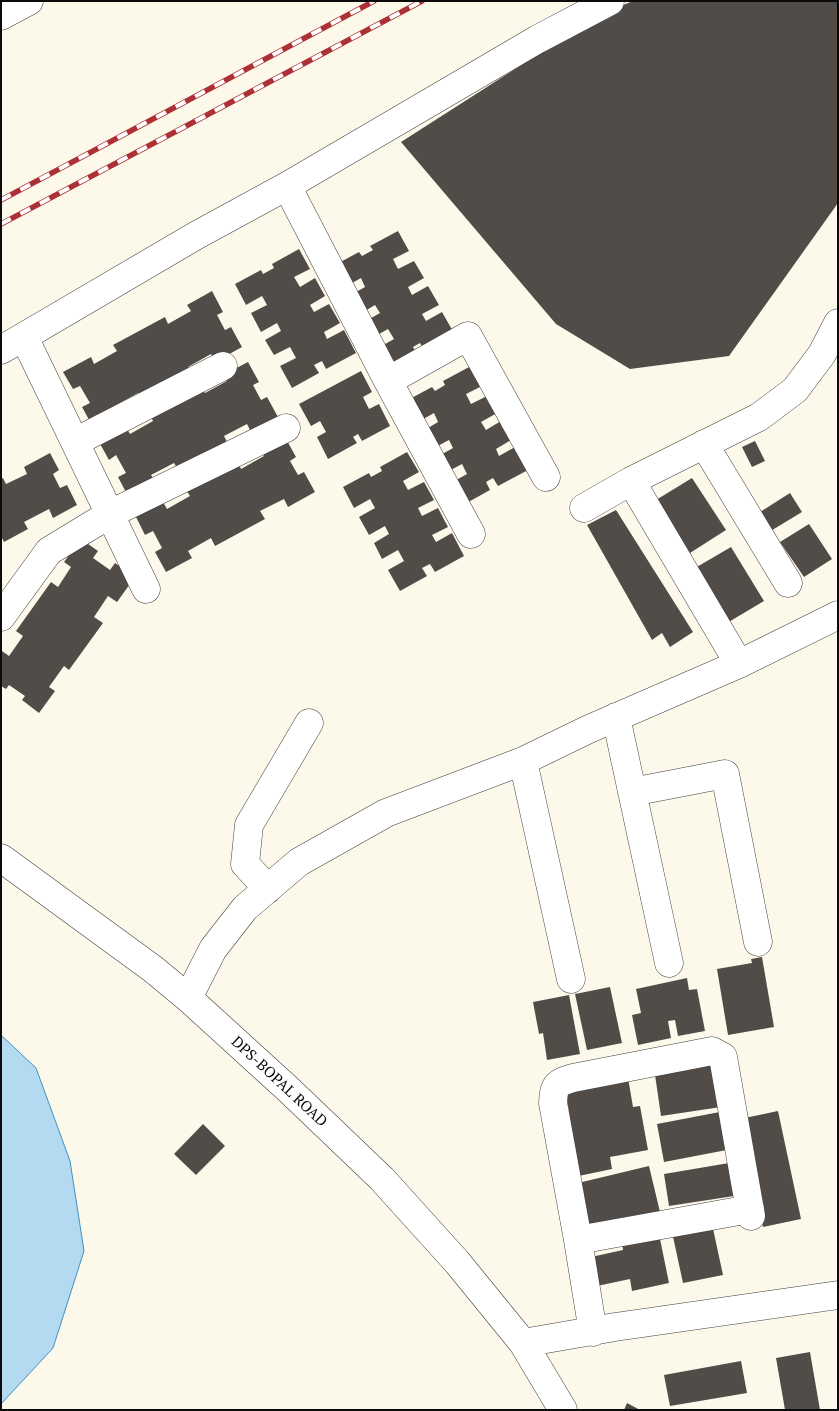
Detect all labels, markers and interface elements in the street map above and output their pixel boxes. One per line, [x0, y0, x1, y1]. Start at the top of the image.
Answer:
street label: DPS-BOPAL ROAD [227, 1033, 331, 1131]

